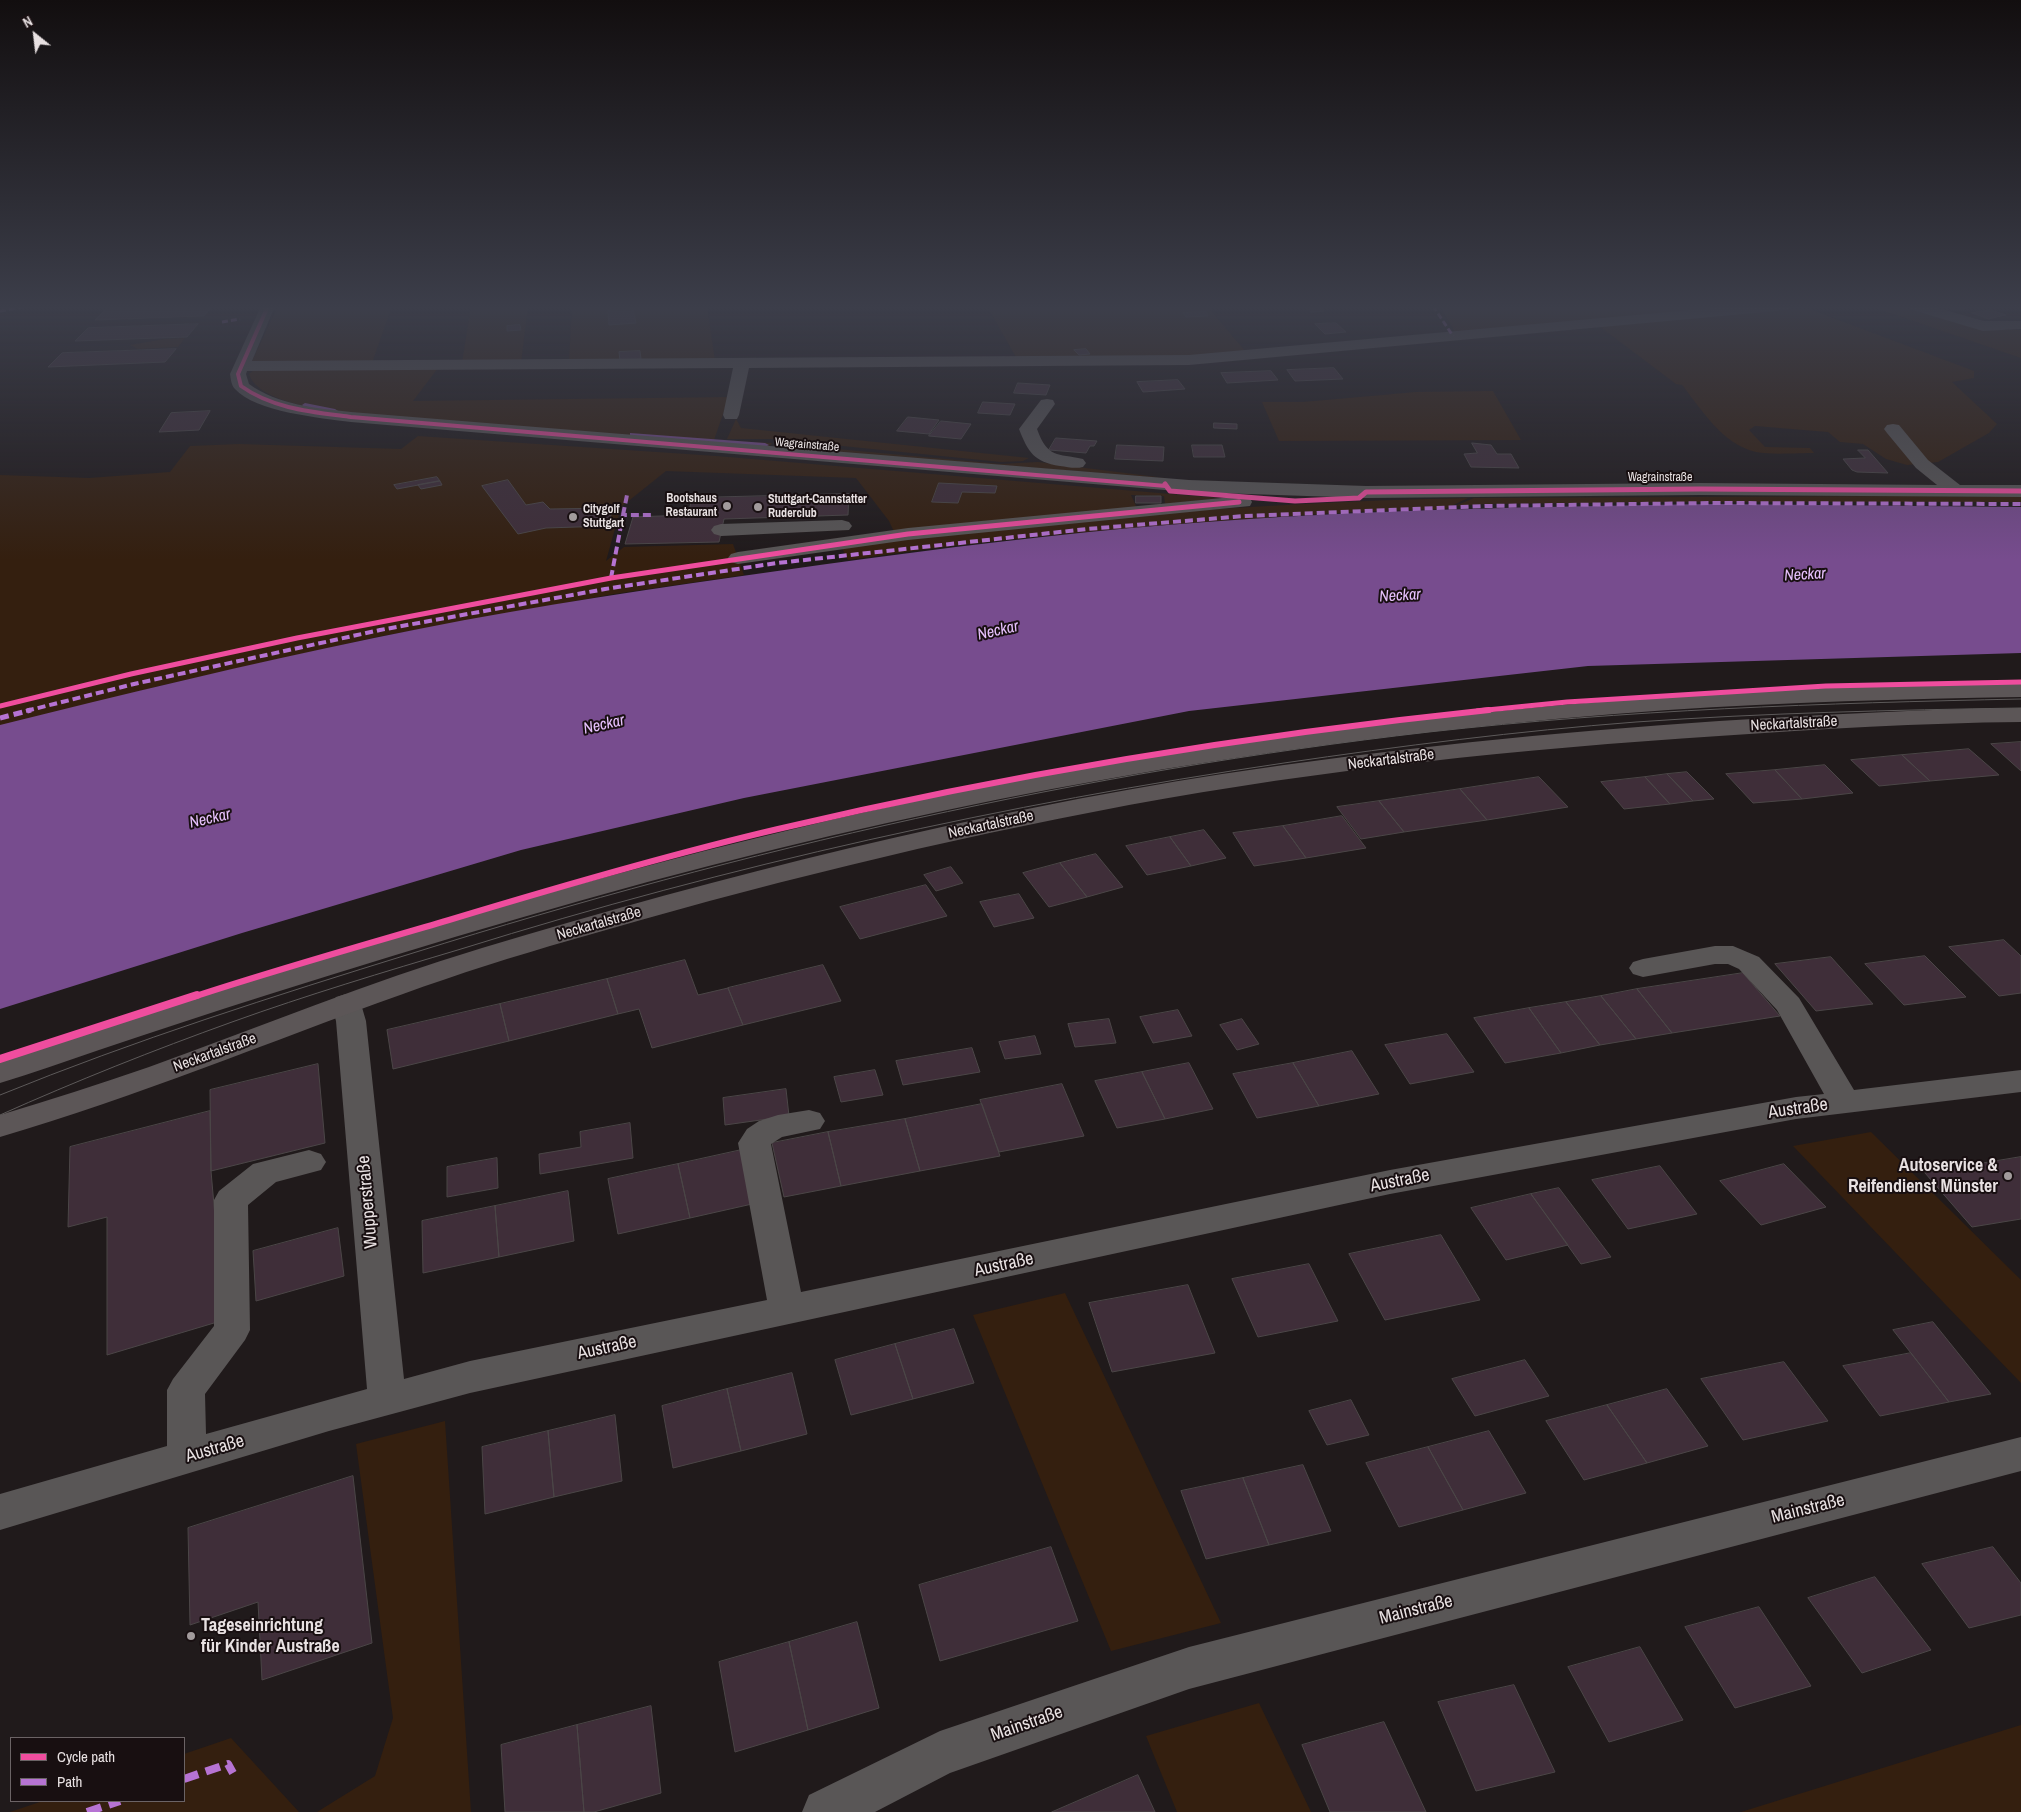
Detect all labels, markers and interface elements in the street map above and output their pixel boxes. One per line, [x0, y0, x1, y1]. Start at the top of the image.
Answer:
north arrow [10, 10, 60, 60]
text: N [20, 12, 36, 32]
street label: Wagrainstraße [774, 435, 840, 455]
street label: Wagrainstraße [1628, 471, 1692, 485]
place label: Bootshaus Restaurant [666, 492, 717, 520]
place label: Stuttgart-Cannstatter Ruderclub [768, 493, 867, 521]
marker: Bootshaus Restaurant [721, 500, 733, 512]
marker: Stuttgart-Cannstatter Ruderclub [752, 501, 764, 513]
place label: Citygolf Stuttgart [583, 503, 624, 531]
marker: Citygolf Stuttgart [567, 511, 579, 523]
water label: Neckar [1784, 564, 1826, 586]
water label: Neckar [1379, 585, 1421, 607]
water label: Neckar [976, 617, 1020, 645]
water label: Neckar [582, 711, 626, 739]
street label: Neckartalstraße [1750, 713, 1838, 735]
street label: Neckartalstraße [1347, 746, 1435, 774]
water label: Neckar [188, 805, 232, 833]
street label: Neckartalstraße [947, 807, 1035, 843]
street label: Neckartalstraße [555, 903, 643, 945]
street label: Neckartalstraße [171, 1030, 259, 1076]
street label: Austraße [1767, 1094, 1829, 1124]
street label: Wupperstraße [353, 1155, 383, 1249]
place label: Autoservice & Reifendienst Münster [1848, 1155, 1998, 1198]
street label: Austraße [1369, 1165, 1431, 1197]
marker: Autoservice & Reifendienst Münster [2002, 1170, 2014, 1182]
street label: Austraße [972, 1248, 1036, 1282]
street label: Austraße [575, 1331, 639, 1365]
street label: Austraße [183, 1430, 247, 1468]
street label: Mainstraße [1769, 1489, 1847, 1529]
street label: Mainstraße [1377, 1590, 1455, 1630]
place label: Tageseinrichtung für Kinder Austraße [201, 1615, 340, 1658]
marker: Tageseinrichtung für Kinder Austraße [185, 1630, 197, 1642]
street label: Mainstraße [988, 1702, 1066, 1746]
legend [10, 1737, 185, 1802]
text: Cycle path [57, 1746, 115, 1767]
text: Path [57, 1771, 82, 1792]

